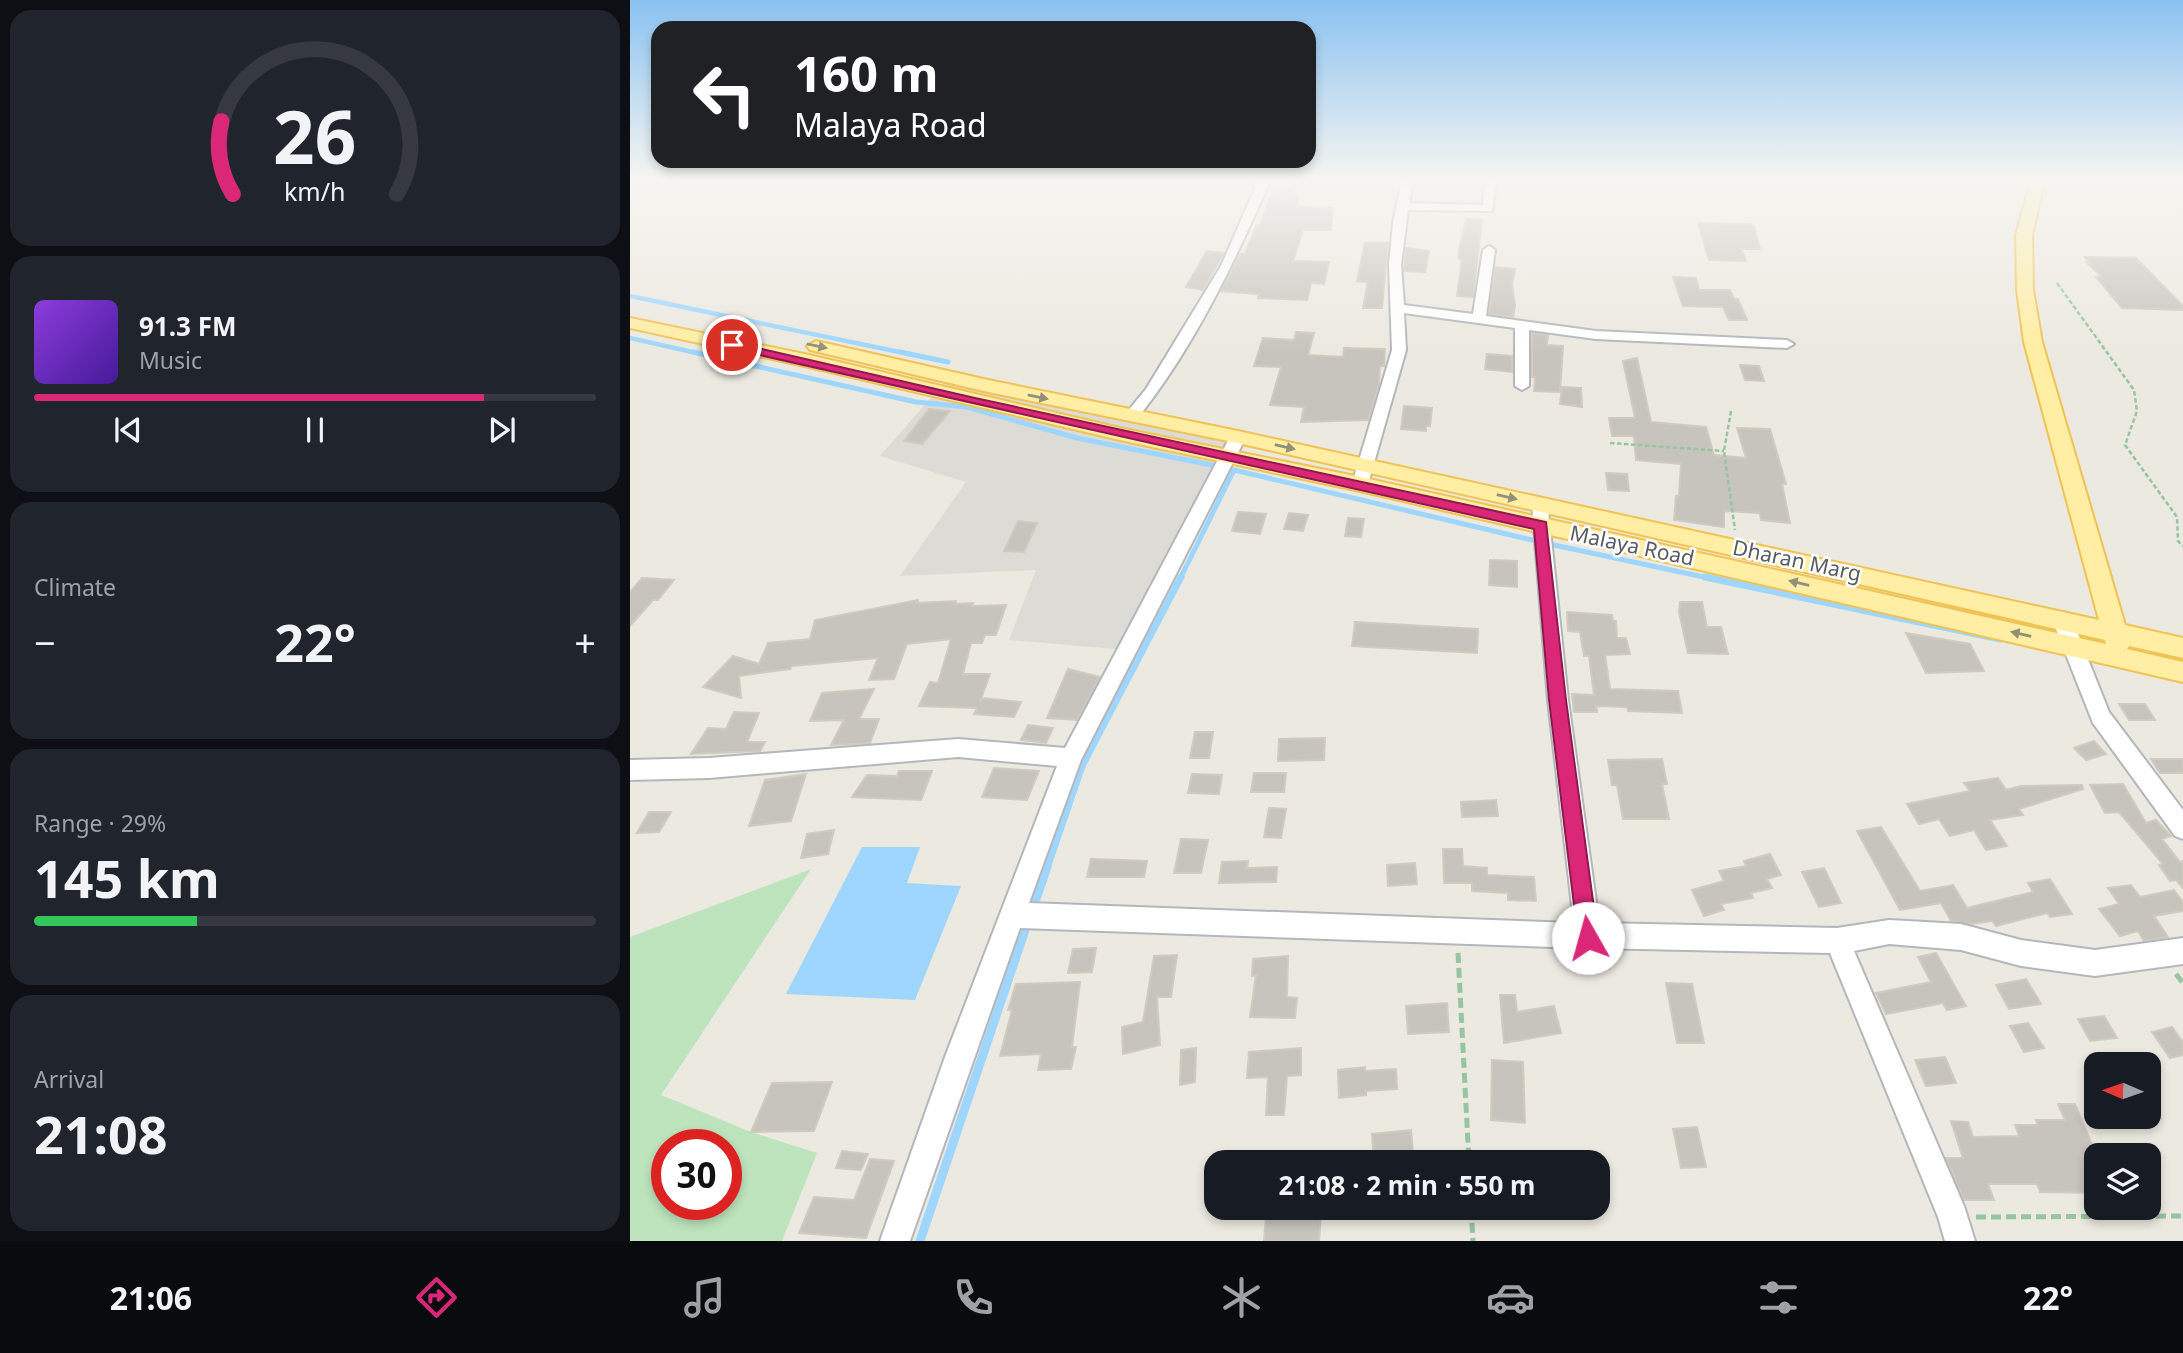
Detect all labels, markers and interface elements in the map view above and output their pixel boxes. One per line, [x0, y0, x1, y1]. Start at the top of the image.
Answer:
text: 160 m [794, 40, 939, 106]
icon: left [679, 49, 770, 140]
text: 26 [273, 86, 357, 185]
text: Malaya Road [794, 103, 987, 146]
text: km/h [284, 174, 346, 208]
text: 91.3 FM [139, 308, 236, 344]
pin [702, 315, 762, 375]
icon: arrive [713, 326, 751, 364]
one-way arrow [806, 340, 828, 351]
text: Music [139, 344, 202, 376]
one-way arrow [1027, 392, 1049, 403]
icon: previous [109, 411, 147, 449]
icon: pause [296, 411, 334, 449]
icon: next [483, 411, 521, 449]
one-way arrow [1274, 442, 1296, 453]
one-way arrow [1496, 492, 1518, 503]
street label: Malaya Road [1567, 518, 1697, 572]
street label: Dharan Marg [1730, 533, 1864, 587]
text: Climate [34, 571, 116, 603]
one-way arrow [1788, 578, 1810, 589]
text: 22° [274, 606, 356, 677]
text: − [34, 616, 56, 668]
text: + [574, 616, 596, 668]
one-way arrow [2010, 628, 2032, 639]
text: Range · 29% [34, 807, 166, 839]
text: 145 km [34, 842, 220, 913]
position arrow [1551, 901, 1625, 975]
north arrow [2084, 1052, 2161, 1129]
map controls [2084, 1052, 2161, 1220]
text: Arrival [34, 1063, 104, 1095]
text: 21:08 [34, 1098, 168, 1169]
speed limit sign: 30 [651, 1129, 742, 1220]
button: layers [2084, 1143, 2161, 1220]
text: 21:08 · 2 min · 550 m [1279, 1167, 1535, 1203]
icon: directions [412, 1273, 461, 1322]
icon: music [680, 1273, 729, 1322]
icon: phone [949, 1273, 998, 1322]
icon: climate [1217, 1273, 1266, 1322]
icon: car [1486, 1273, 1535, 1322]
icon: filters [1754, 1273, 1803, 1322]
text: 21:06 [110, 1276, 192, 1319]
text: 22° [2023, 1276, 2073, 1319]

